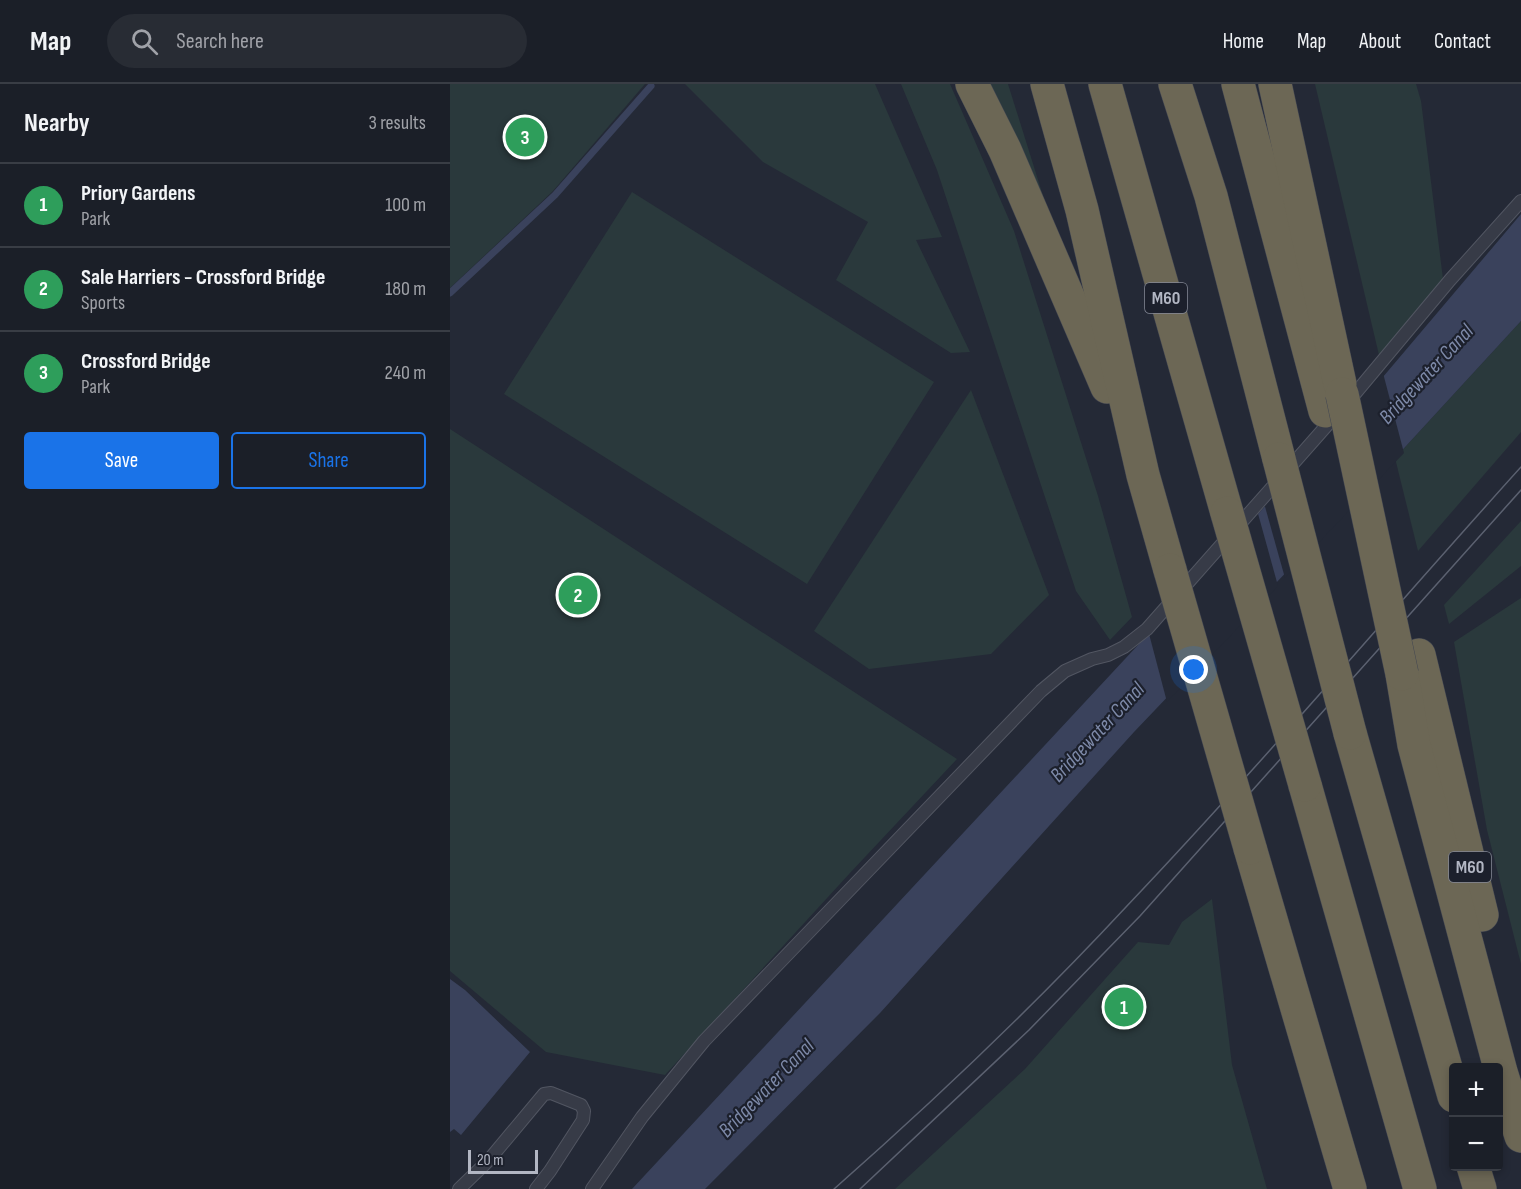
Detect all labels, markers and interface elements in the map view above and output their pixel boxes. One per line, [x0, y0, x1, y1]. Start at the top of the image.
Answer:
search box [107, 14, 527, 68]
text: Map [30, 25, 71, 58]
icon: search [128, 25, 161, 58]
text: Search here [176, 28, 264, 55]
text: Home [1223, 29, 1264, 54]
text: Map [1297, 29, 1326, 54]
text: About [1359, 29, 1401, 54]
text: Contact [1434, 29, 1491, 54]
text: Nearby [24, 108, 90, 139]
text: 3 results [369, 111, 426, 135]
pin: 3 [506, 115, 544, 160]
text: Priory Gardens [81, 180, 196, 207]
text: 1 [40, 193, 47, 217]
text: 100 m [385, 193, 426, 217]
text: Park [81, 207, 110, 231]
text: Sale Harriers - Crossford Bridge [81, 264, 325, 291]
text: 2 [39, 277, 48, 301]
text: 180 m [385, 277, 426, 301]
road number: M60 [1145, 283, 1187, 313]
text: Sports [81, 291, 125, 315]
water label: Bridgewater Canal [1374, 319, 1480, 429]
text: Crossford Bridge [81, 348, 211, 375]
text: 3 [39, 361, 48, 385]
text: 240 m [385, 361, 426, 385]
text: Park [81, 375, 110, 399]
button: Save [24, 432, 219, 489]
button: Share [231, 432, 426, 489]
pin: 2 [558, 572, 598, 618]
your location [1179, 655, 1208, 684]
water label: Bridgewater Canal [1045, 677, 1151, 787]
road number: M60 [1449, 852, 1491, 882]
pin: 1 [1104, 984, 1144, 1030]
water label: Bridgewater Canal [713, 1033, 820, 1143]
map controls [1449, 1063, 1503, 1171]
button: + [1449, 1063, 1503, 1117]
button: − [1449, 1117, 1503, 1171]
scale bar [468, 1147, 538, 1174]
text: 20 m [477, 1151, 504, 1170]

